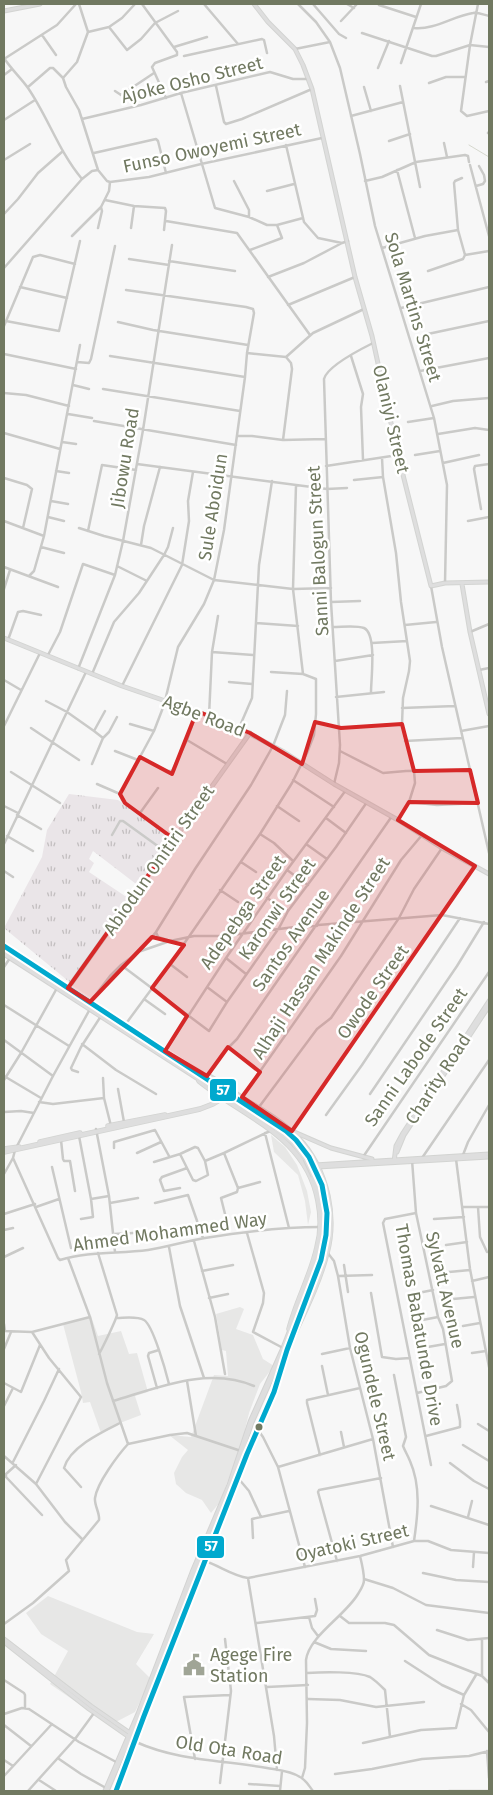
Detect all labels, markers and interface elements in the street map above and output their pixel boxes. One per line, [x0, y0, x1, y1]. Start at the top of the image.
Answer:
street label: Ajoke Osho Street [119, 52, 266, 108]
street label: Funso Owoyemi Street [121, 118, 303, 178]
street label: Sola Martins Street [380, 230, 446, 385]
street label: Olaniyi Street [368, 363, 414, 476]
street label: Jibowu Road [106, 406, 144, 510]
street label: Sule Aboidun [194, 452, 232, 562]
street label: Sanni Balogun Street [303, 465, 333, 637]
street label: Agbe Road [160, 690, 248, 742]
street label: Abiodun Onitiri Street [99, 780, 219, 939]
street label: Adepebga Street [195, 850, 291, 973]
street label: Alhaji Hassan Makinde Street [247, 852, 395, 1063]
street label: Karonwi Street [234, 853, 321, 964]
street label: Santos Avenue [248, 885, 334, 995]
street label: Owode Street [332, 940, 414, 1043]
street label: Sanni Labode Street [360, 983, 472, 1131]
street label: Charity Road [401, 1029, 475, 1129]
line badge: 57 [209, 1078, 237, 1102]
text: 57 [216, 1082, 230, 1099]
street label: Ahmed Mohammed Way [72, 1207, 268, 1256]
street label: Thomas Babatunde Drive [390, 1222, 448, 1428]
street label: Sylvatt Avenue [421, 1229, 469, 1351]
street label: Ogundele Street [349, 1329, 401, 1463]
unlabelled marker [254, 1422, 264, 1432]
street label: Oyatoki Street [293, 1519, 411, 1567]
line badge: 57 [196, 1535, 225, 1559]
text: 57 [204, 1538, 218, 1555]
place label: Agege Fire Station [210, 1644, 292, 1687]
public building icon: Agege Fire Station [181, 1652, 207, 1678]
street label: Old Ota Road [174, 1731, 284, 1769]

